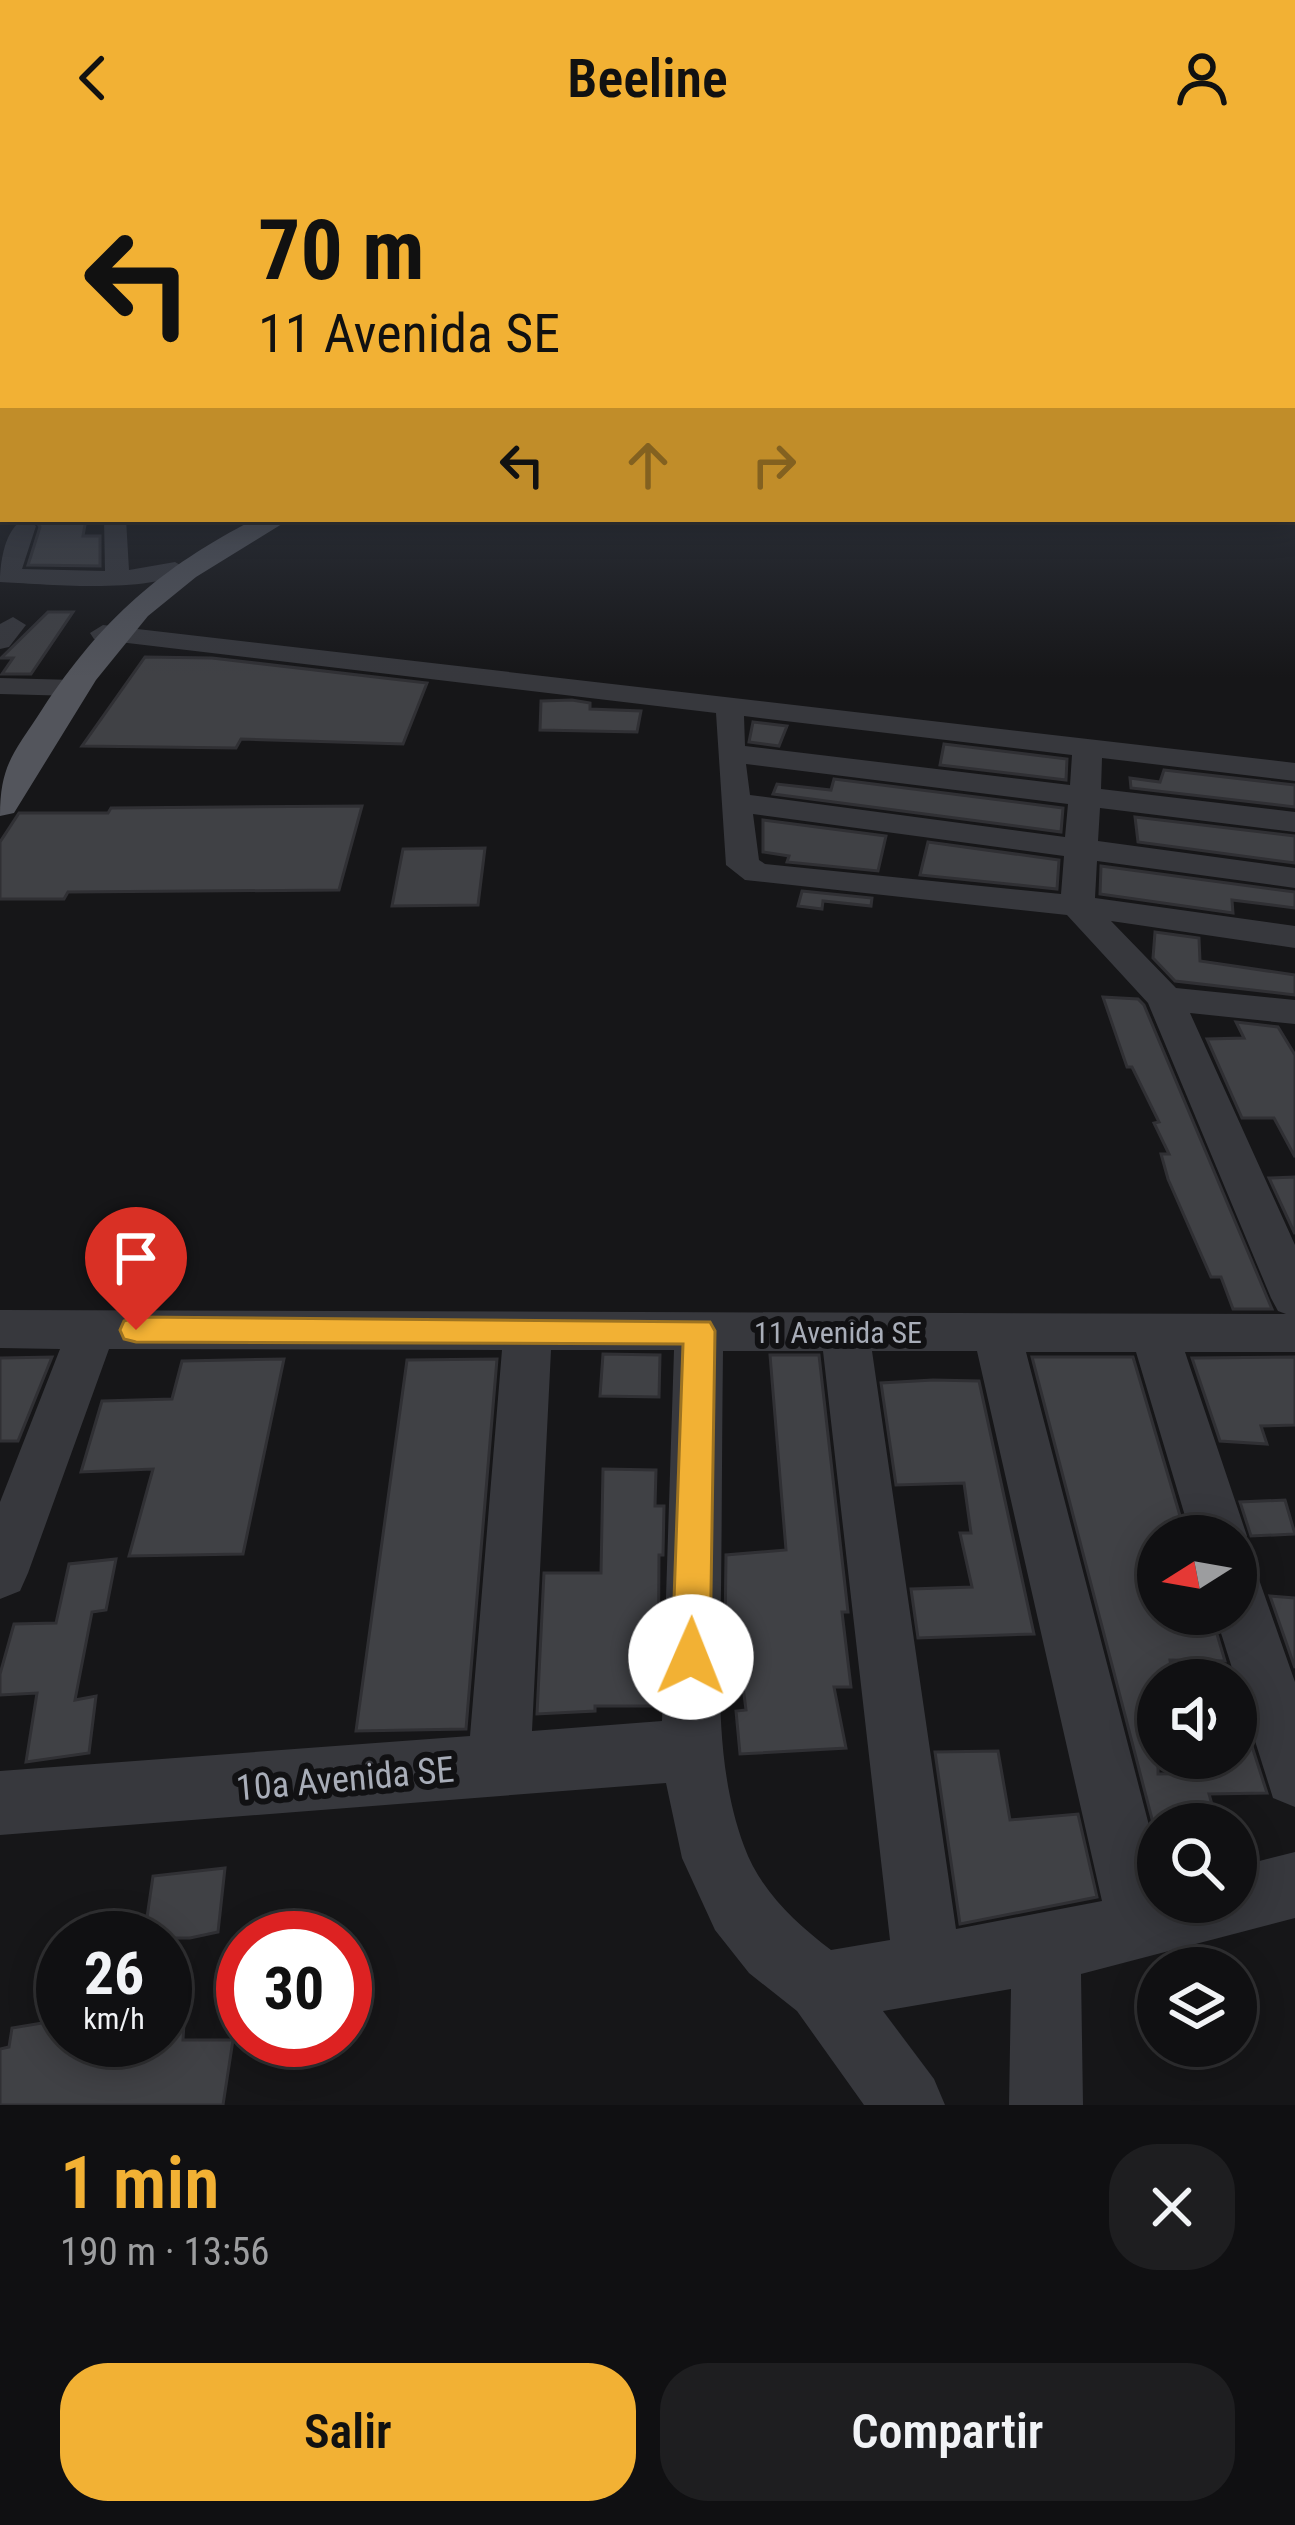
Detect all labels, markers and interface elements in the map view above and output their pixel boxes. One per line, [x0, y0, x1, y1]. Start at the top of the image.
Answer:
icon: back [60, 45, 126, 111]
icon: person [1169, 45, 1235, 111]
text: Beeline [567, 47, 728, 110]
text: 70 m [258, 201, 425, 300]
icon: left [60, 204, 216, 360]
text: 11 Avenida SE [258, 302, 560, 365]
icon: left [489, 432, 555, 498]
icon: ahead [615, 432, 681, 498]
icon: right [741, 432, 807, 498]
pin [85, 1207, 187, 1330]
icon: arrive [103, 1225, 169, 1291]
street label: 11 Avenida SE [754, 1315, 922, 1350]
north arrow [1137, 1515, 1257, 1635]
map controls [1137, 1515, 1257, 2067]
position arrow [628, 1594, 754, 1720]
button: sound [1137, 1659, 1257, 1779]
street label: 10a Avenida SE [234, 1749, 456, 1809]
button: search [1137, 1803, 1257, 1923]
speed limit sign: 30 [216, 1911, 372, 2067]
text: 26 [84, 1938, 144, 2009]
button: layers [1137, 1947, 1257, 2067]
text: km/h [83, 2001, 145, 2036]
text: 1 min [60, 2141, 219, 2226]
button: close [1109, 2144, 1235, 2270]
text: 190 m · 13:56 [60, 2229, 270, 2275]
button: Salir [60, 2363, 636, 2501]
button: Compartir [660, 2363, 1235, 2501]

